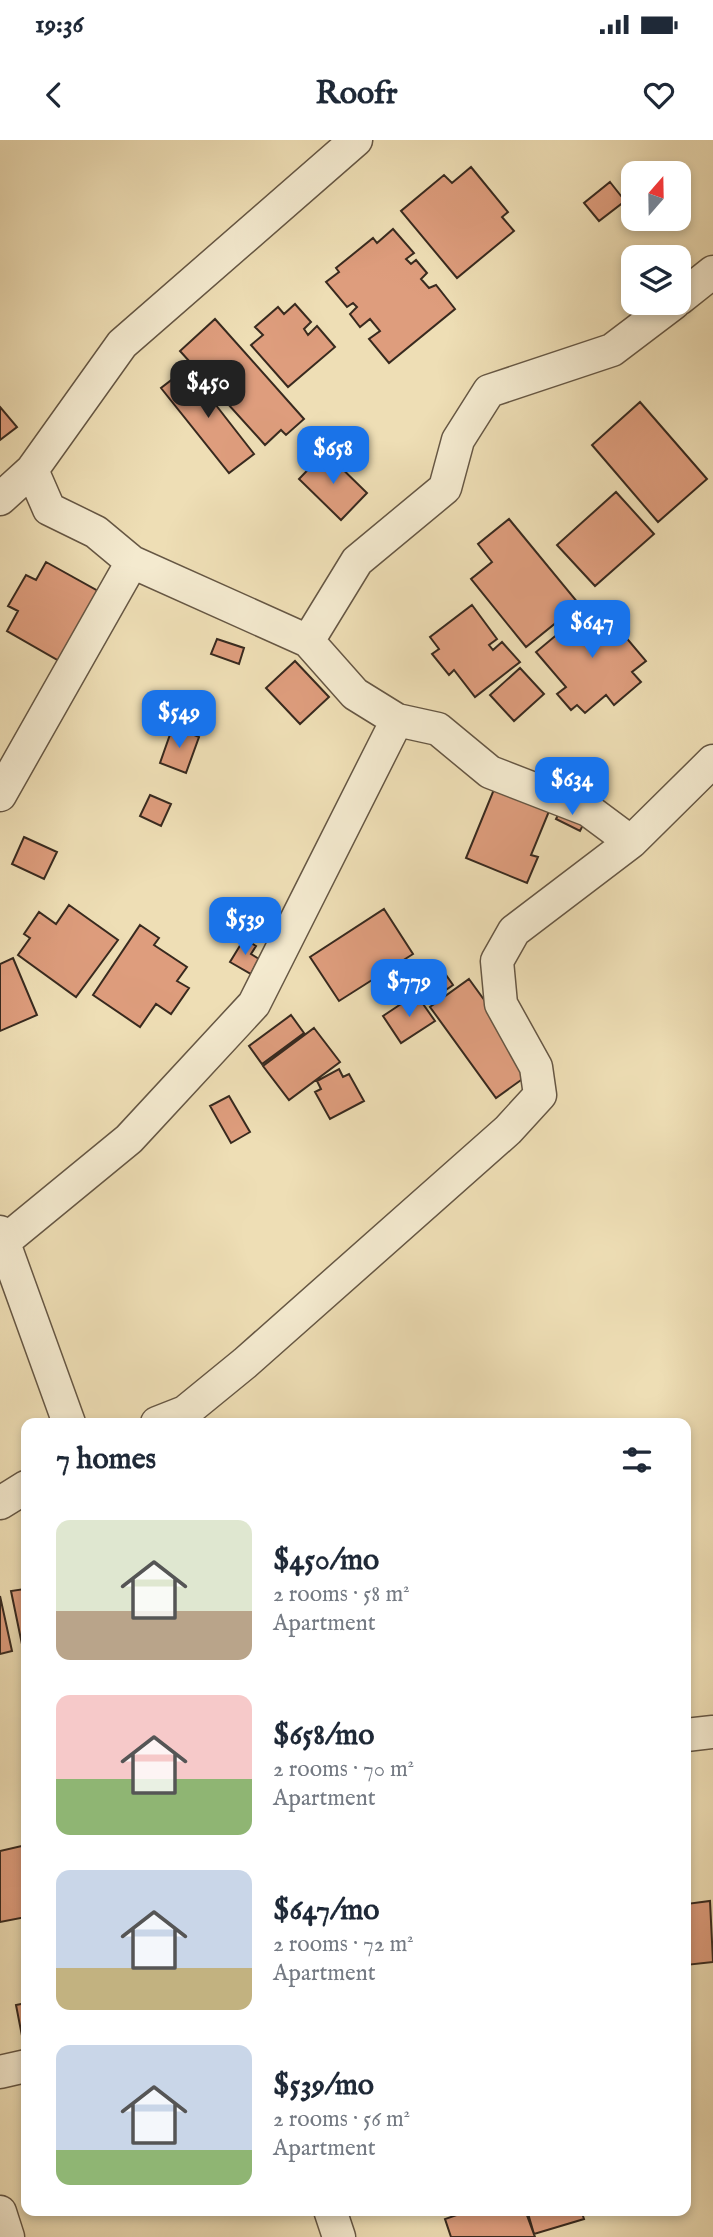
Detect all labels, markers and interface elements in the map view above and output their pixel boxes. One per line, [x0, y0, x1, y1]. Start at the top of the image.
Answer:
text: 19:36 [35, 8, 84, 41]
text: Roofr [316, 74, 397, 115]
icon: back [35, 76, 73, 114]
icon: heart [640, 76, 678, 114]
north arrow [621, 161, 691, 231]
map controls [621, 161, 691, 315]
button: layers [621, 245, 691, 315]
pin: $450 [167, 360, 249, 420]
text: $450 [186, 368, 230, 397]
pin: $658 [292, 426, 374, 486]
text: $658 [313, 434, 353, 463]
pin: $647 [551, 601, 633, 660]
text: $647 [570, 608, 614, 637]
pin: $549 [138, 690, 220, 750]
text: $549 [158, 698, 200, 727]
pin: $634 [531, 758, 613, 817]
text: $634 [551, 765, 593, 794]
pin: $539 [204, 898, 286, 957]
text: $539 [225, 905, 265, 934]
pin: $779 [368, 960, 450, 1019]
text: $779 [387, 967, 431, 996]
text: 7 homes [56, 1441, 156, 1479]
icon: filters [618, 1441, 656, 1479]
text: $450/mo [273, 1542, 379, 1580]
icon: home [112, 1548, 196, 1632]
text: 2 rooms · 58 m² [273, 1580, 410, 1609]
text: Apartment [273, 1609, 376, 1638]
text: $658/mo [273, 1717, 374, 1755]
icon: home [112, 1723, 196, 1807]
text: 2 rooms · 70 m² [273, 1755, 414, 1784]
text: Apartment [273, 1784, 376, 1813]
text: $647/mo [273, 1892, 380, 1930]
icon: home [112, 1898, 196, 1982]
text: 2 rooms · 72 m² [273, 1930, 414, 1959]
text: Apartment [273, 1959, 376, 1988]
text: $539/mo [273, 2067, 374, 2105]
icon: home [112, 2073, 196, 2157]
text: 2 rooms · 56 m² [273, 2105, 410, 2134]
text: Apartment [273, 2134, 376, 2163]

